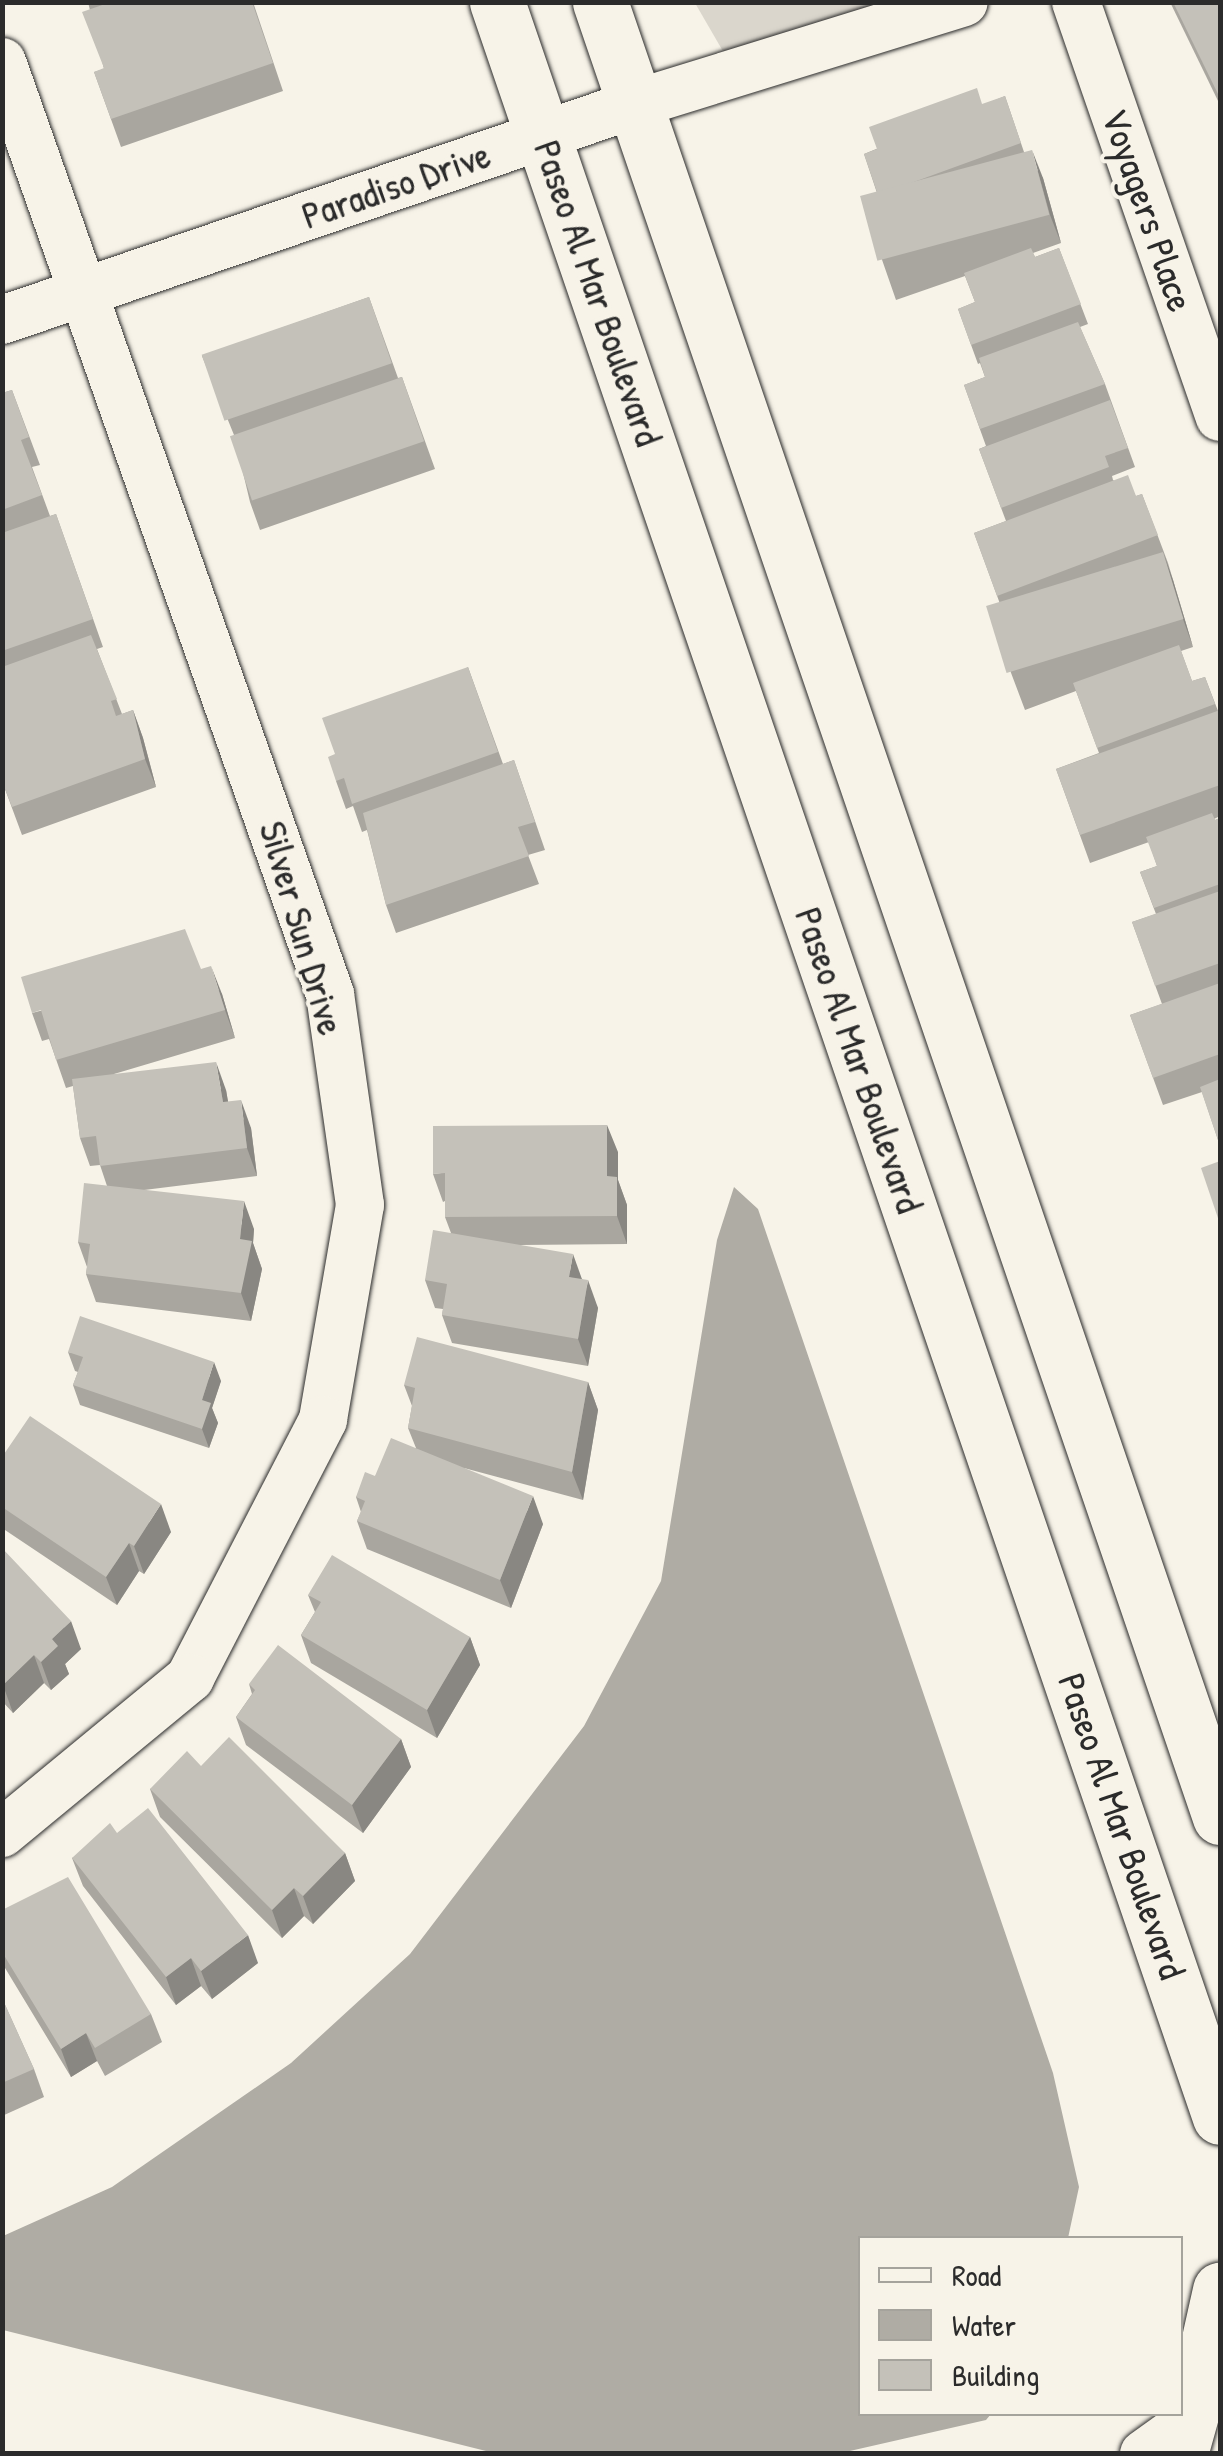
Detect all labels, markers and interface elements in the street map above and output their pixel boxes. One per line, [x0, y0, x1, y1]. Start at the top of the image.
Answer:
street label: Voyagers Place [1092, 103, 1204, 317]
street label: Paradiso Drive [296, 131, 496, 239]
street label: Paseo Al Mar Boulevard [524, 134, 672, 452]
street label: Silver Sun Drive [250, 816, 354, 1040]
street label: Paseo Al Mar Boulevard [785, 901, 933, 1219]
street label: Paseo Al Mar Boulevard [1048, 1667, 1196, 1985]
legend [858, 2236, 1183, 2416]
text: Road [952, 2255, 1001, 2295]
text: Water [952, 2305, 1016, 2345]
text: Building [952, 2355, 1039, 2395]

